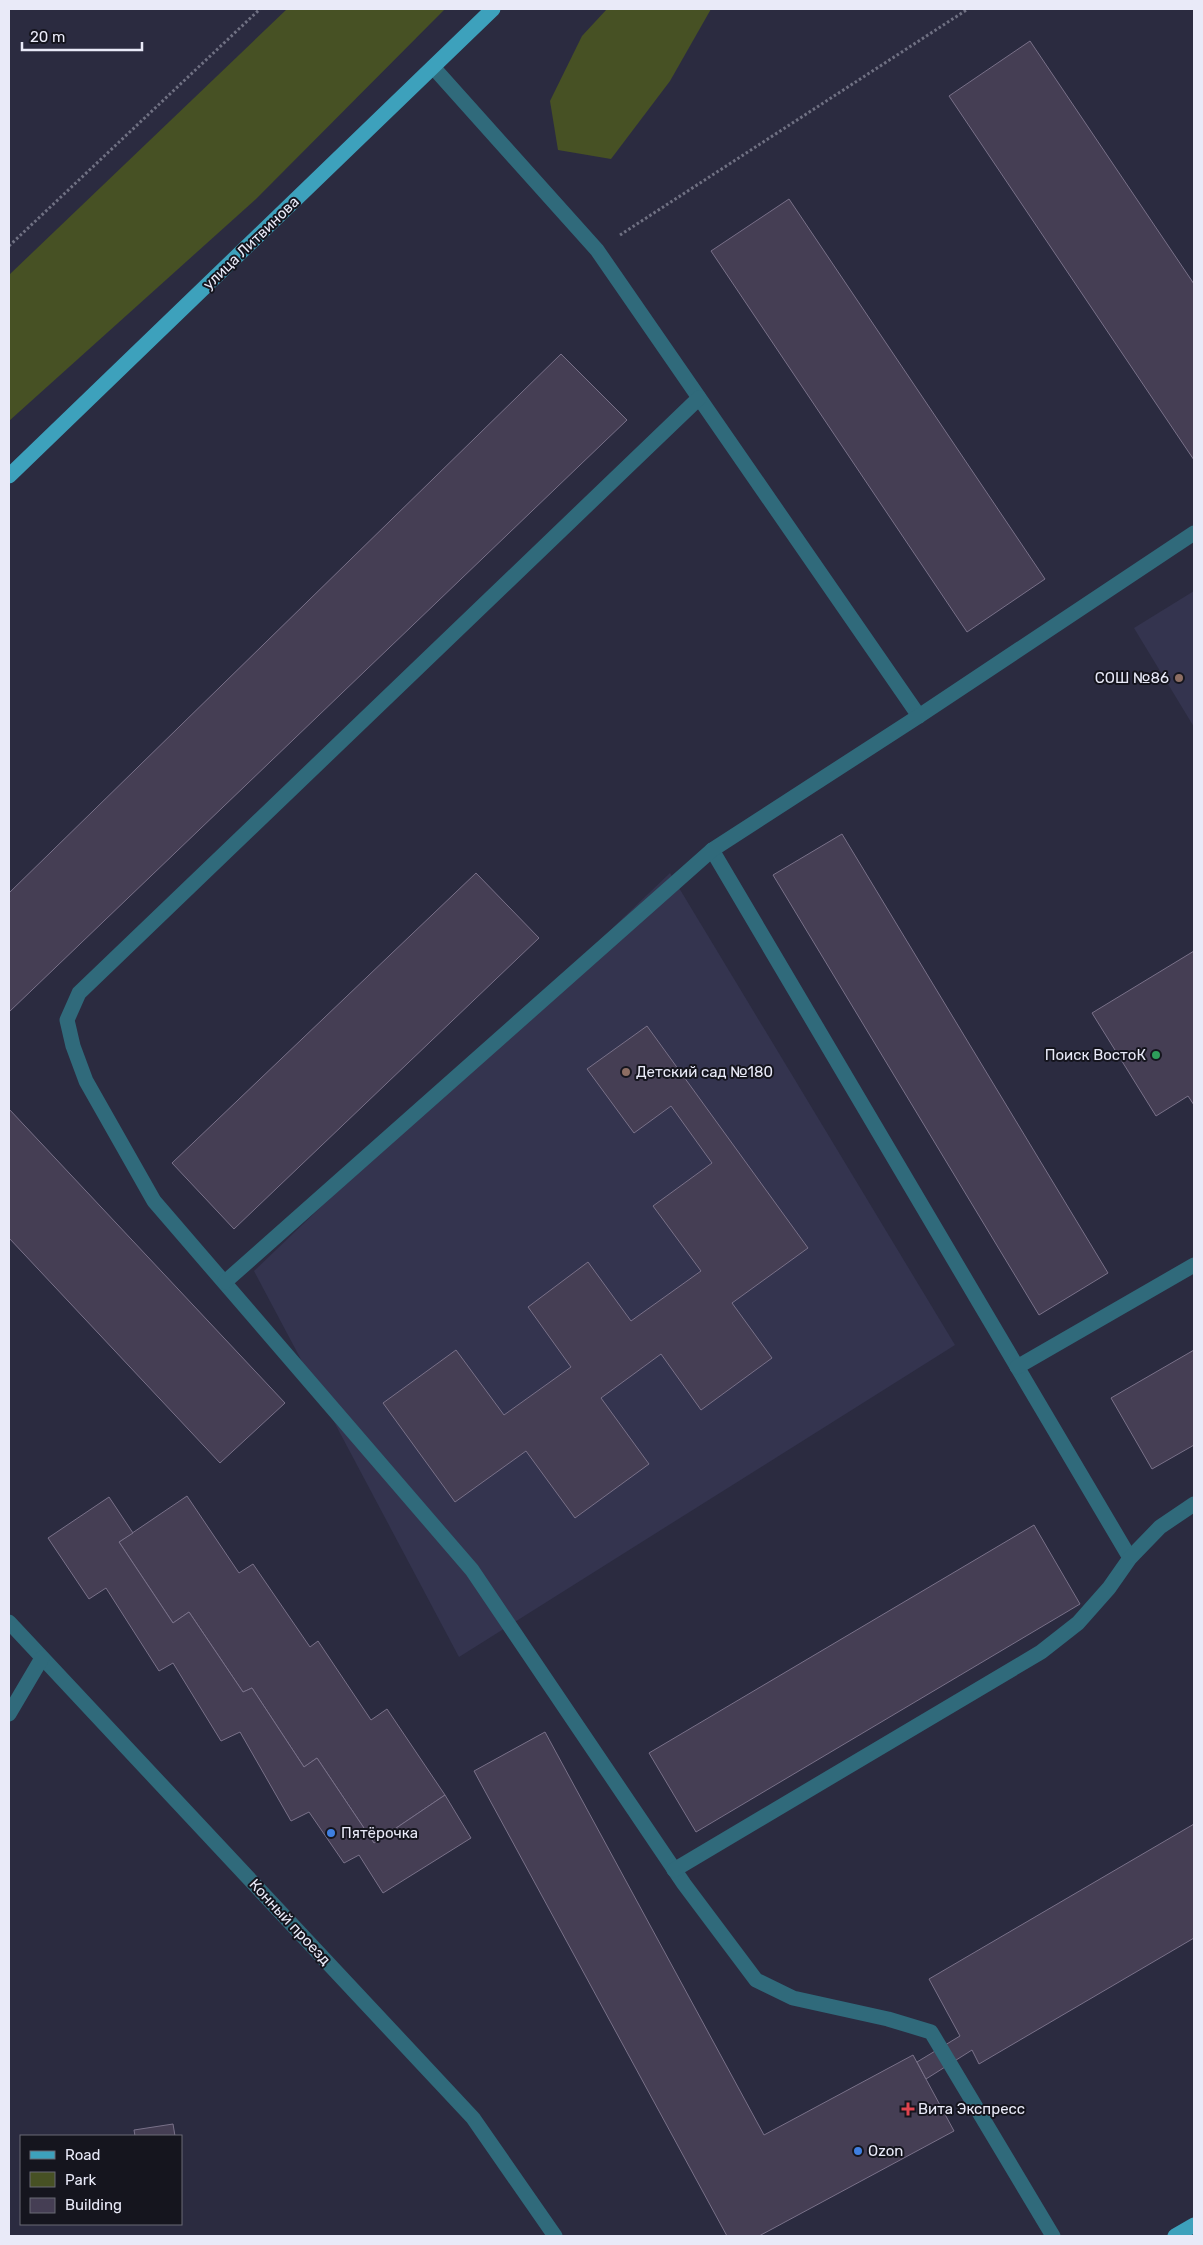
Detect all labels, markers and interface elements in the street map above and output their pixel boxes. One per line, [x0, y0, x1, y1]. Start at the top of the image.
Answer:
scale bar [22, 20, 142, 52]
text: 20 m [30, 28, 65, 46]
street label: улица Литвинова [199, 193, 303, 293]
place label: СОШ №86 [1095, 669, 1169, 687]
marker: СОШ №86 [1173, 672, 1185, 684]
place label: Поиск ВостоК [1045, 1046, 1146, 1064]
marker: Поиск ВостоК [1150, 1049, 1162, 1061]
place label: Детский сад №180 [636, 1063, 773, 1081]
marker: Детский сад №180 [620, 1066, 632, 1078]
place label: Пятёрочка [341, 1824, 418, 1842]
marker: Пятёрочка [325, 1827, 337, 1839]
street label: Конный проезд [246, 1875, 334, 1969]
place label: Вита Экспресс [918, 2100, 1025, 2118]
marker: Вита Экспресс [902, 2103, 914, 2115]
legend [20, 2135, 182, 2225]
place label: Ozon [868, 2142, 903, 2160]
marker: Ozon [852, 2145, 864, 2157]
text: Road [65, 2146, 101, 2164]
text: Park [65, 2171, 96, 2189]
text: Building [65, 2196, 122, 2214]

